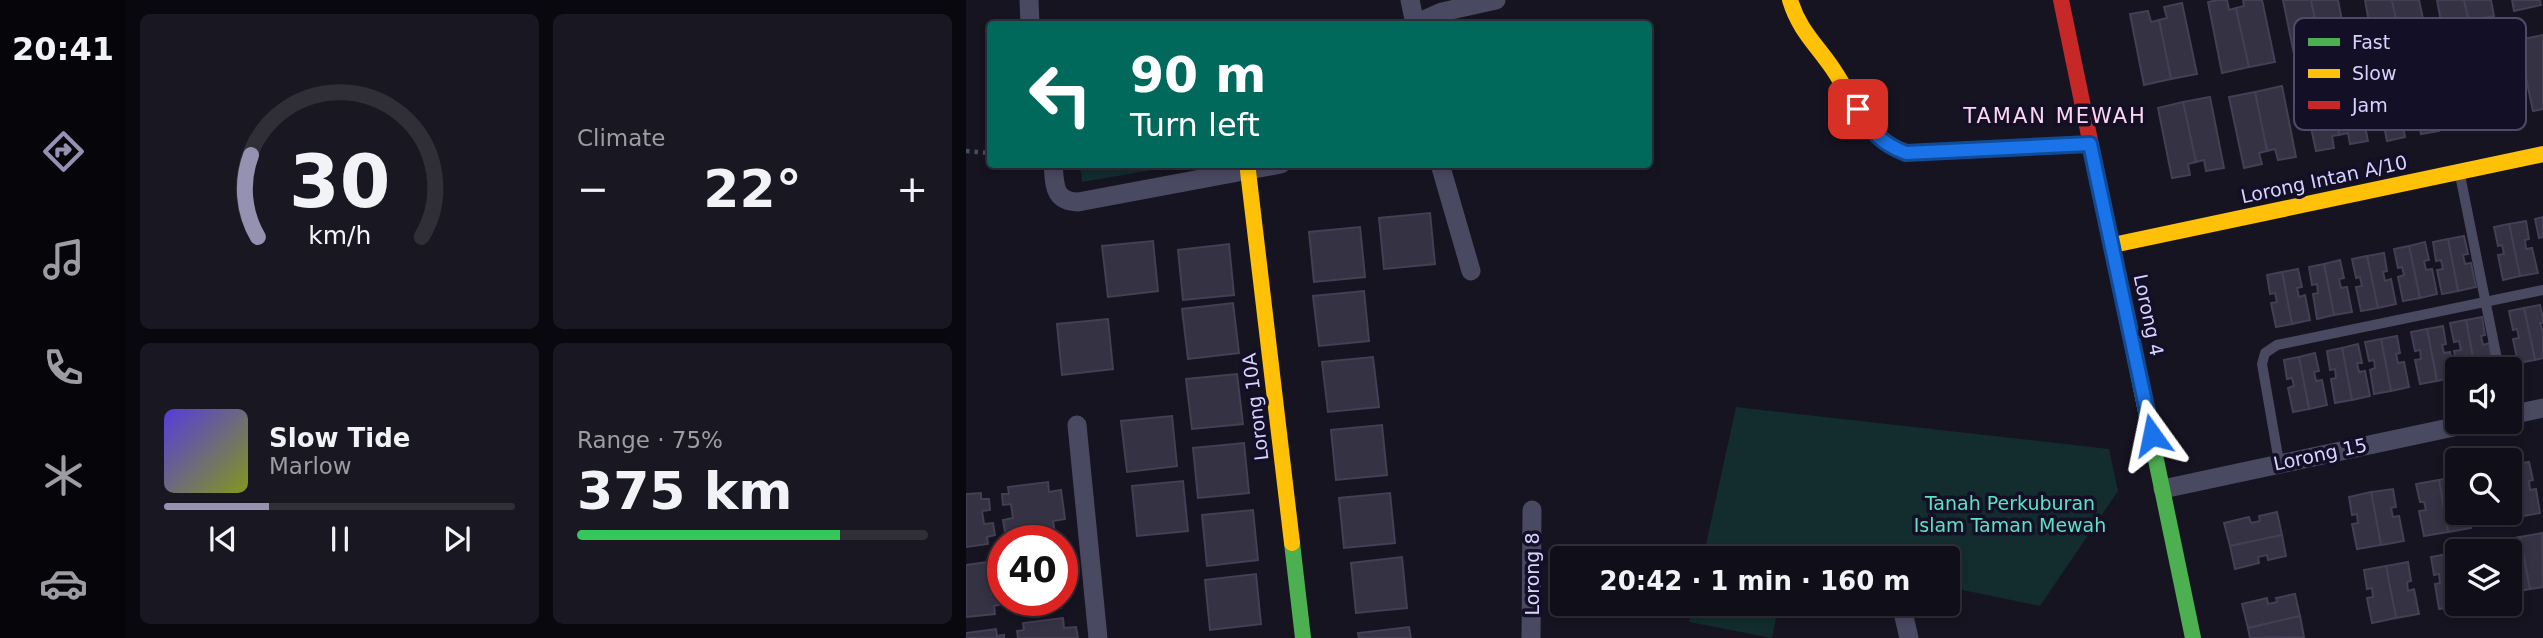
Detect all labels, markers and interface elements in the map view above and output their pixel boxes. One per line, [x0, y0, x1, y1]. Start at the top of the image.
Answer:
legend [2294, 18, 2526, 130]
text: 20:41 [12, 30, 114, 68]
text: Fast [2352, 31, 2390, 53]
text: 90 m [1130, 47, 1266, 104]
icon: left [1015, 49, 1106, 140]
text: Slow [2352, 62, 2397, 84]
pin [1828, 79, 1888, 139]
icon: arrive [1839, 90, 1877, 128]
text: Jam [2351, 94, 2388, 116]
district label: TAMAN MEWAH [1962, 104, 2147, 128]
text: Turn left [1130, 106, 1260, 144]
text: Climate [577, 125, 666, 151]
icon: directions [39, 127, 88, 176]
text: 30 [289, 140, 390, 225]
street label: Lorong Intan A/10 [2239, 151, 2409, 207]
text: 22° [703, 159, 802, 219]
text: − [577, 167, 609, 211]
text: + [896, 167, 928, 211]
text: km/h [308, 221, 371, 250]
icon: music [39, 235, 88, 284]
street label: Lorong 4 [2130, 272, 2168, 358]
icon: phone [39, 343, 88, 392]
street label: Lorong 10A [1237, 352, 1273, 462]
map controls [2445, 357, 2522, 616]
button: sound [2445, 357, 2522, 434]
position arrow [2115, 398, 2189, 472]
text: Slow Tide [269, 423, 410, 453]
text: Range · 75% [577, 427, 723, 453]
street label: Lorong 15 [2271, 433, 2369, 475]
button: search [2445, 448, 2522, 525]
icon: climate [39, 451, 88, 500]
text: Marlow [269, 453, 352, 479]
text: 375 km [577, 461, 792, 521]
park label: Tanah Perkuburan Islam Taman Mewah [1914, 492, 2106, 536]
icon: previous [204, 520, 242, 558]
icon: pause [321, 520, 359, 558]
icon: next [438, 520, 476, 558]
speed limit sign: 40 [987, 525, 1078, 616]
street label: Lorong 8 [1521, 532, 1543, 616]
button: layers [2445, 539, 2522, 616]
icon: car [39, 559, 88, 608]
text: 20:42 · 1 min · 160 m [1600, 566, 1910, 596]

